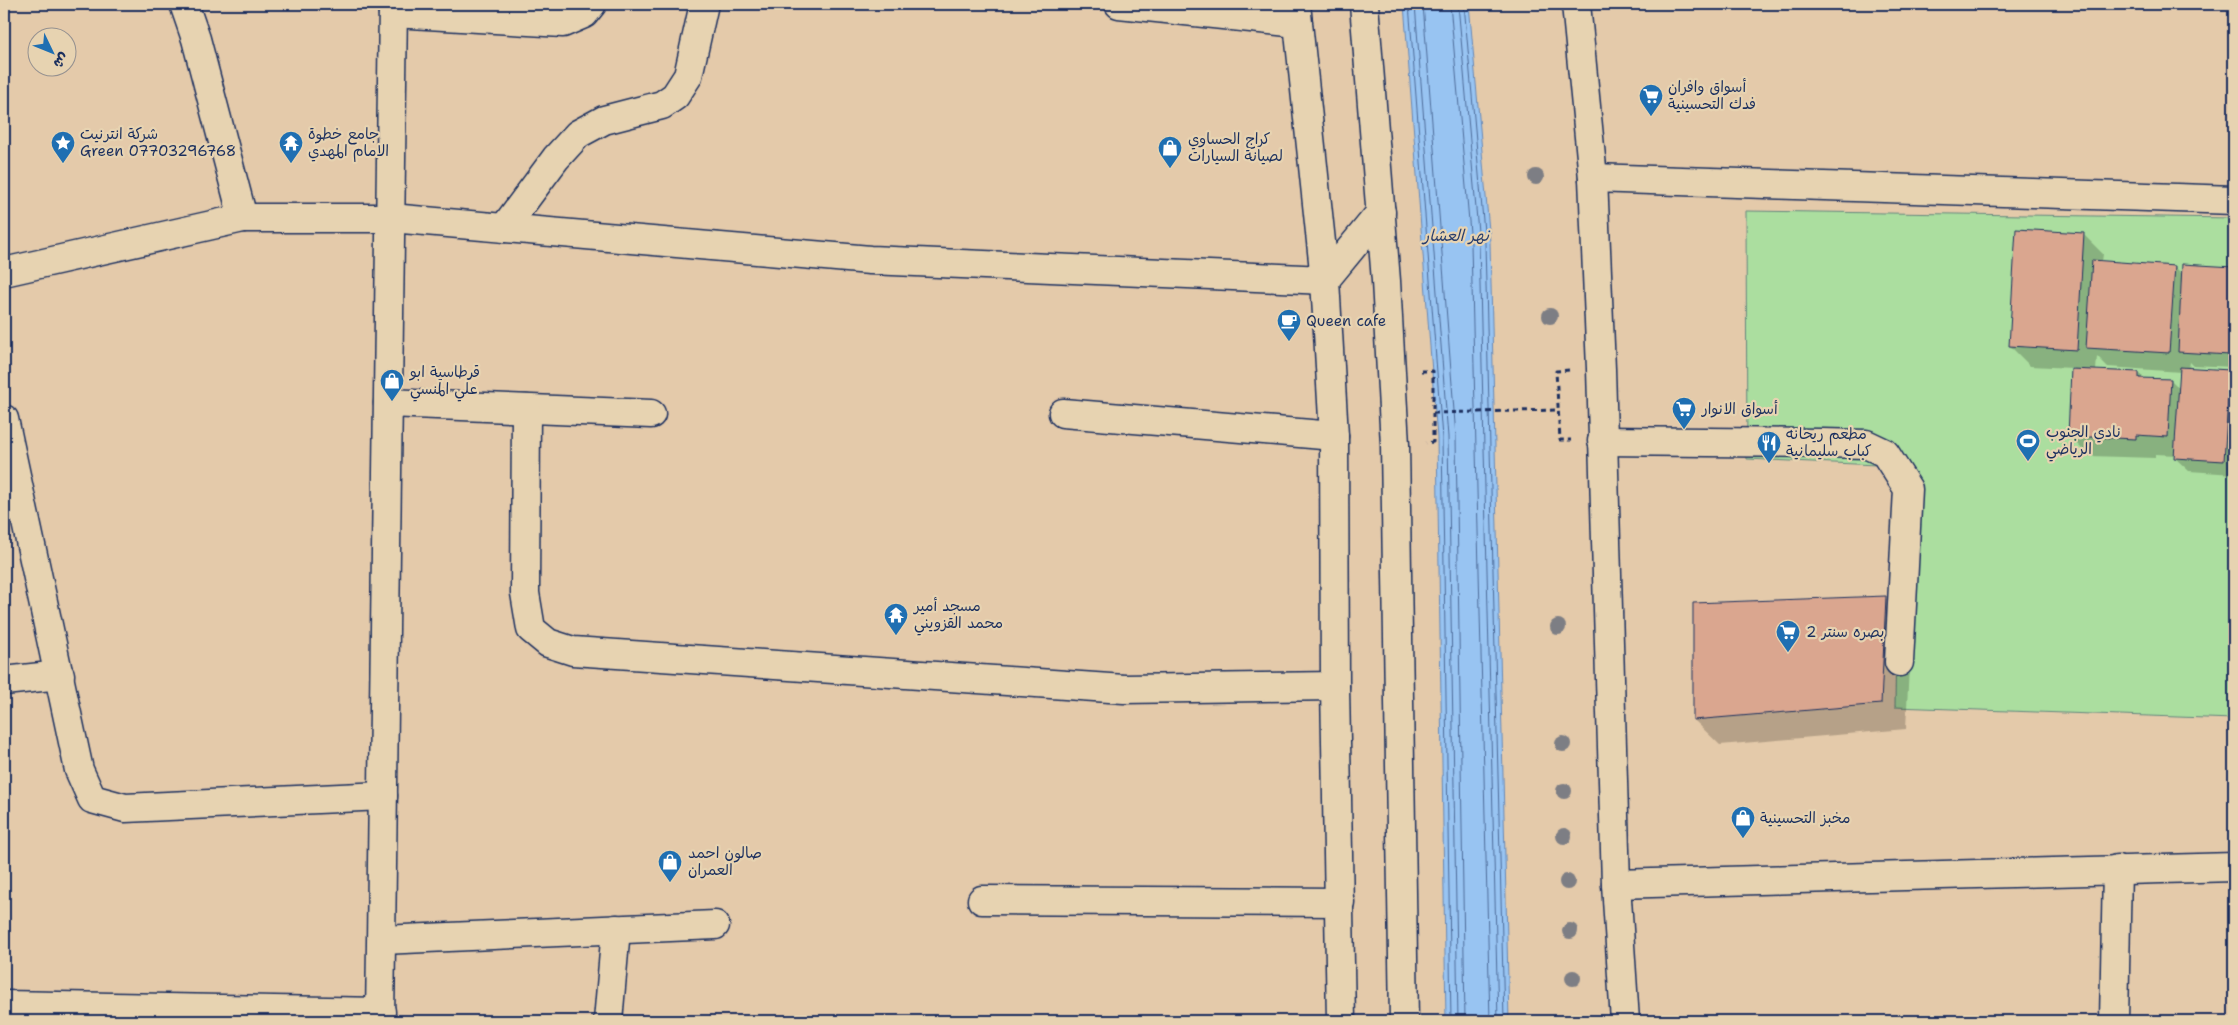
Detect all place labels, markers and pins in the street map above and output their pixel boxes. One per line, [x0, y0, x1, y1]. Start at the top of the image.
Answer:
place label: أسواق وافران فدك التحسينية [1668, 77, 1756, 114]
supermarket icon: أسواق وافران فدك التحسينية [1638, 83, 1664, 117]
place label: شركة انترنيت Green 07703296768 [80, 124, 236, 161]
place label: جامع خطوة الامام المهدي [308, 124, 389, 162]
place label: كراج الحساوي لصيانة السيارات [1188, 129, 1283, 166]
place icon: شركة انترنيت Green 07703296768 [50, 130, 76, 164]
temple icon: جامع خطوة الامام المهدي [278, 130, 304, 164]
shop icon: كراج الحساوي لصيانة السيارات [1157, 135, 1183, 169]
cafe icon: Queen cafe [1276, 308, 1302, 342]
place label: Queen cafe [1306, 311, 1386, 331]
place label: قرطاسية ابو علي المنسي [409, 362, 480, 402]
shop icon: قرطاسية ابو علي المنسي [379, 368, 405, 402]
supermarket icon: أسواق الانوار [1671, 396, 1697, 430]
place label: أسواق الانوار [1701, 399, 1778, 419]
place label: نادي الجنوب الرياضي [2046, 422, 2121, 462]
place label: مطعم ريحانه كباب سليمانية [1786, 424, 1872, 461]
sports icon: نادي الجنوب الرياضي [2015, 428, 2041, 462]
restaurant icon: مطعم ريحانه كباب سليمانية [1756, 430, 1782, 464]
place label: مسجد أمير محمد القزويني [912, 596, 1003, 636]
temple icon: مسجد أمير محمد القزويني [883, 602, 909, 636]
supermarket icon: بصره سنتر 2 [1775, 619, 1801, 653]
place label: بصره سنتر 2 [1806, 622, 1884, 642]
shop icon: مخبز التحسينية [1730, 805, 1756, 839]
place label: مخبز التحسينية [1760, 808, 1850, 828]
place label: صالون احمد العمران [688, 843, 762, 880]
shop icon: صالون احمد العمران [657, 849, 683, 883]

